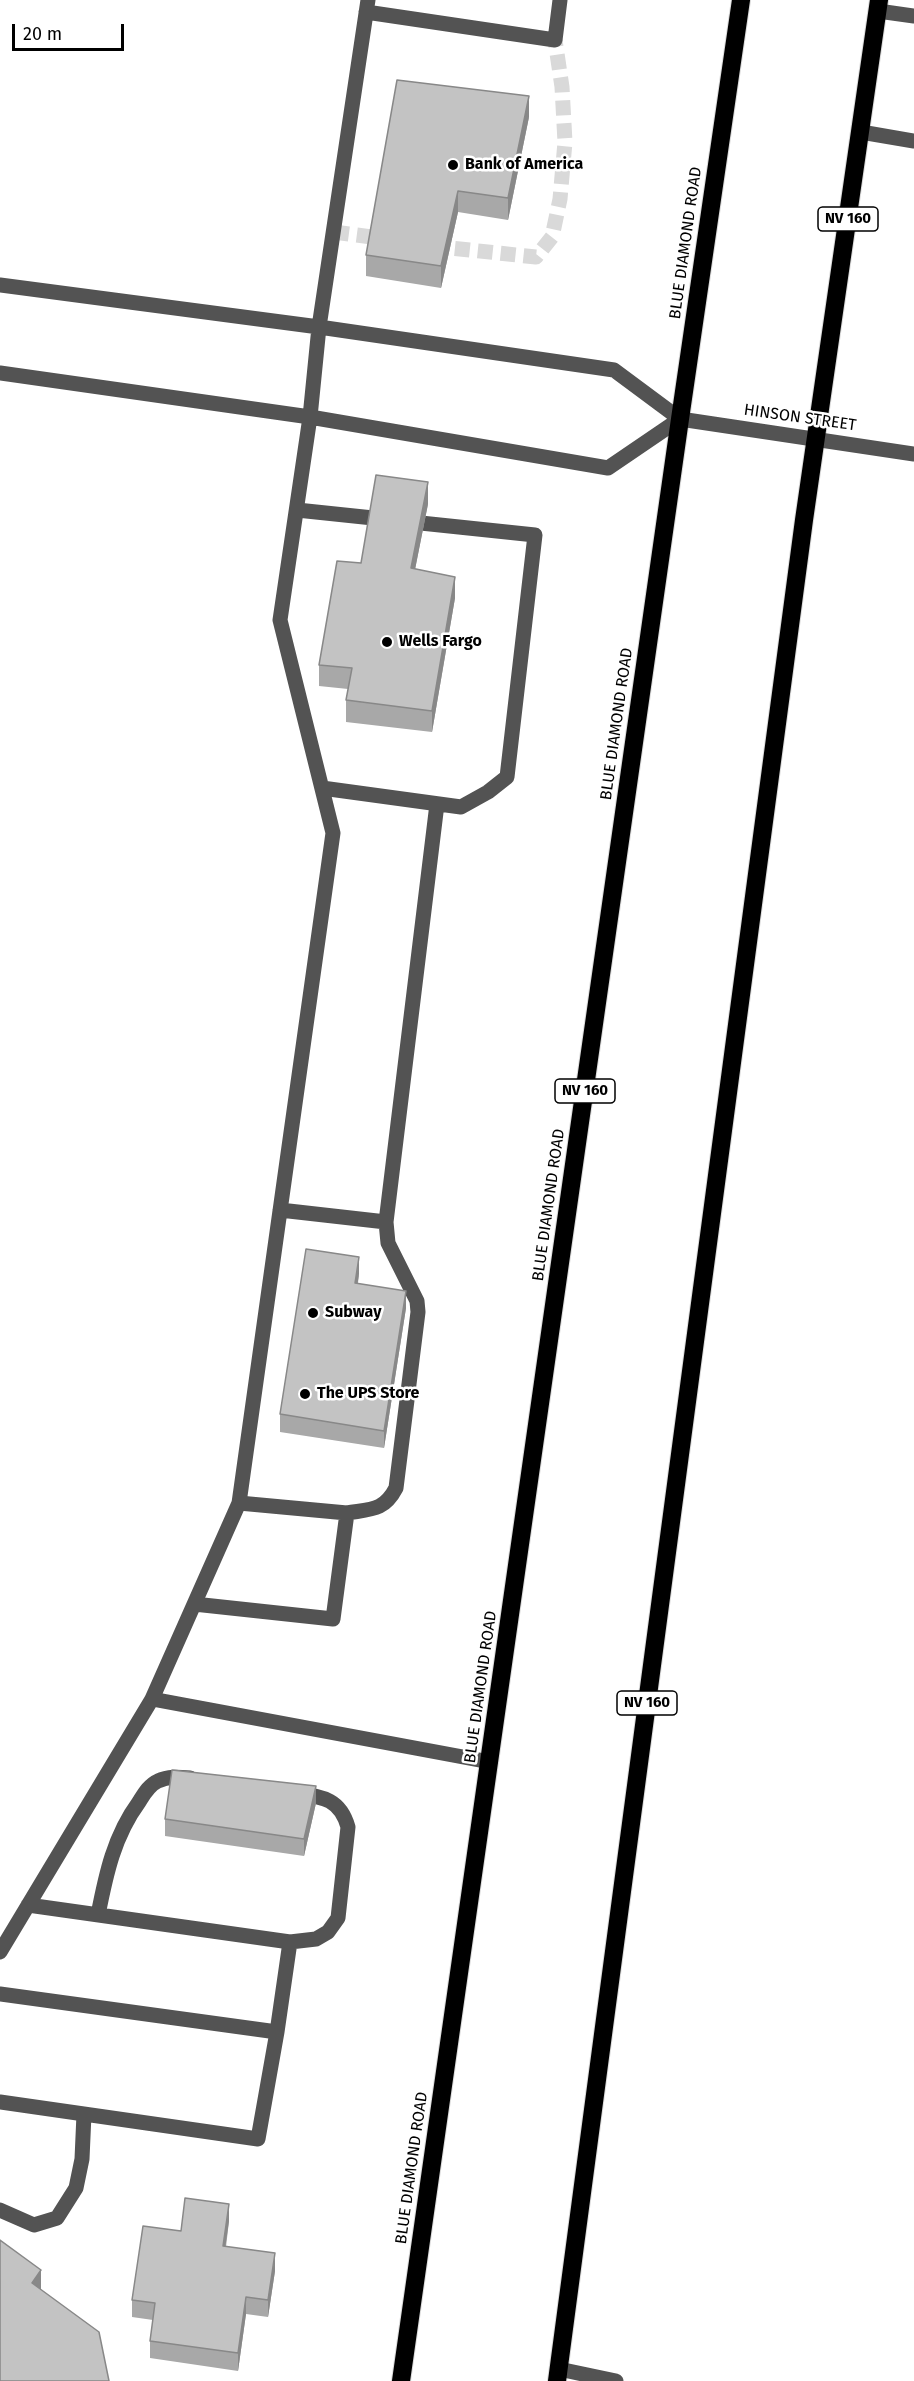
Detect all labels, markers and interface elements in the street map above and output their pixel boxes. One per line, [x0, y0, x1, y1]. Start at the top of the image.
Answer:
scale bar [15, 12, 128, 50]
text: 20 m [23, 23, 62, 45]
place label: Bank of America [465, 155, 583, 175]
marker: Bank of America [446, 158, 460, 172]
street label: BLUE DIAMOND ROAD [666, 166, 706, 320]
road number: NV 160 [818, 207, 878, 231]
street label: HINSON STREET [743, 401, 857, 435]
place label: Wells Fargo [399, 632, 482, 652]
marker: Wells Fargo [380, 635, 394, 649]
street label: BLUE DIAMOND ROAD [597, 647, 637, 801]
road number: NV 160 [555, 1079, 615, 1103]
street label: BLUE DIAMOND ROAD [529, 1128, 569, 1282]
place label: Subway [325, 1303, 381, 1323]
marker: Subway [306, 1306, 320, 1320]
place label: The UPS Store [317, 1384, 419, 1404]
marker: The UPS Store [298, 1387, 312, 1401]
street label: BLUE DIAMOND ROAD [461, 1610, 501, 1764]
road number: NV 160 [617, 1691, 677, 1715]
street label: BLUE DIAMOND ROAD [392, 2091, 432, 2245]

